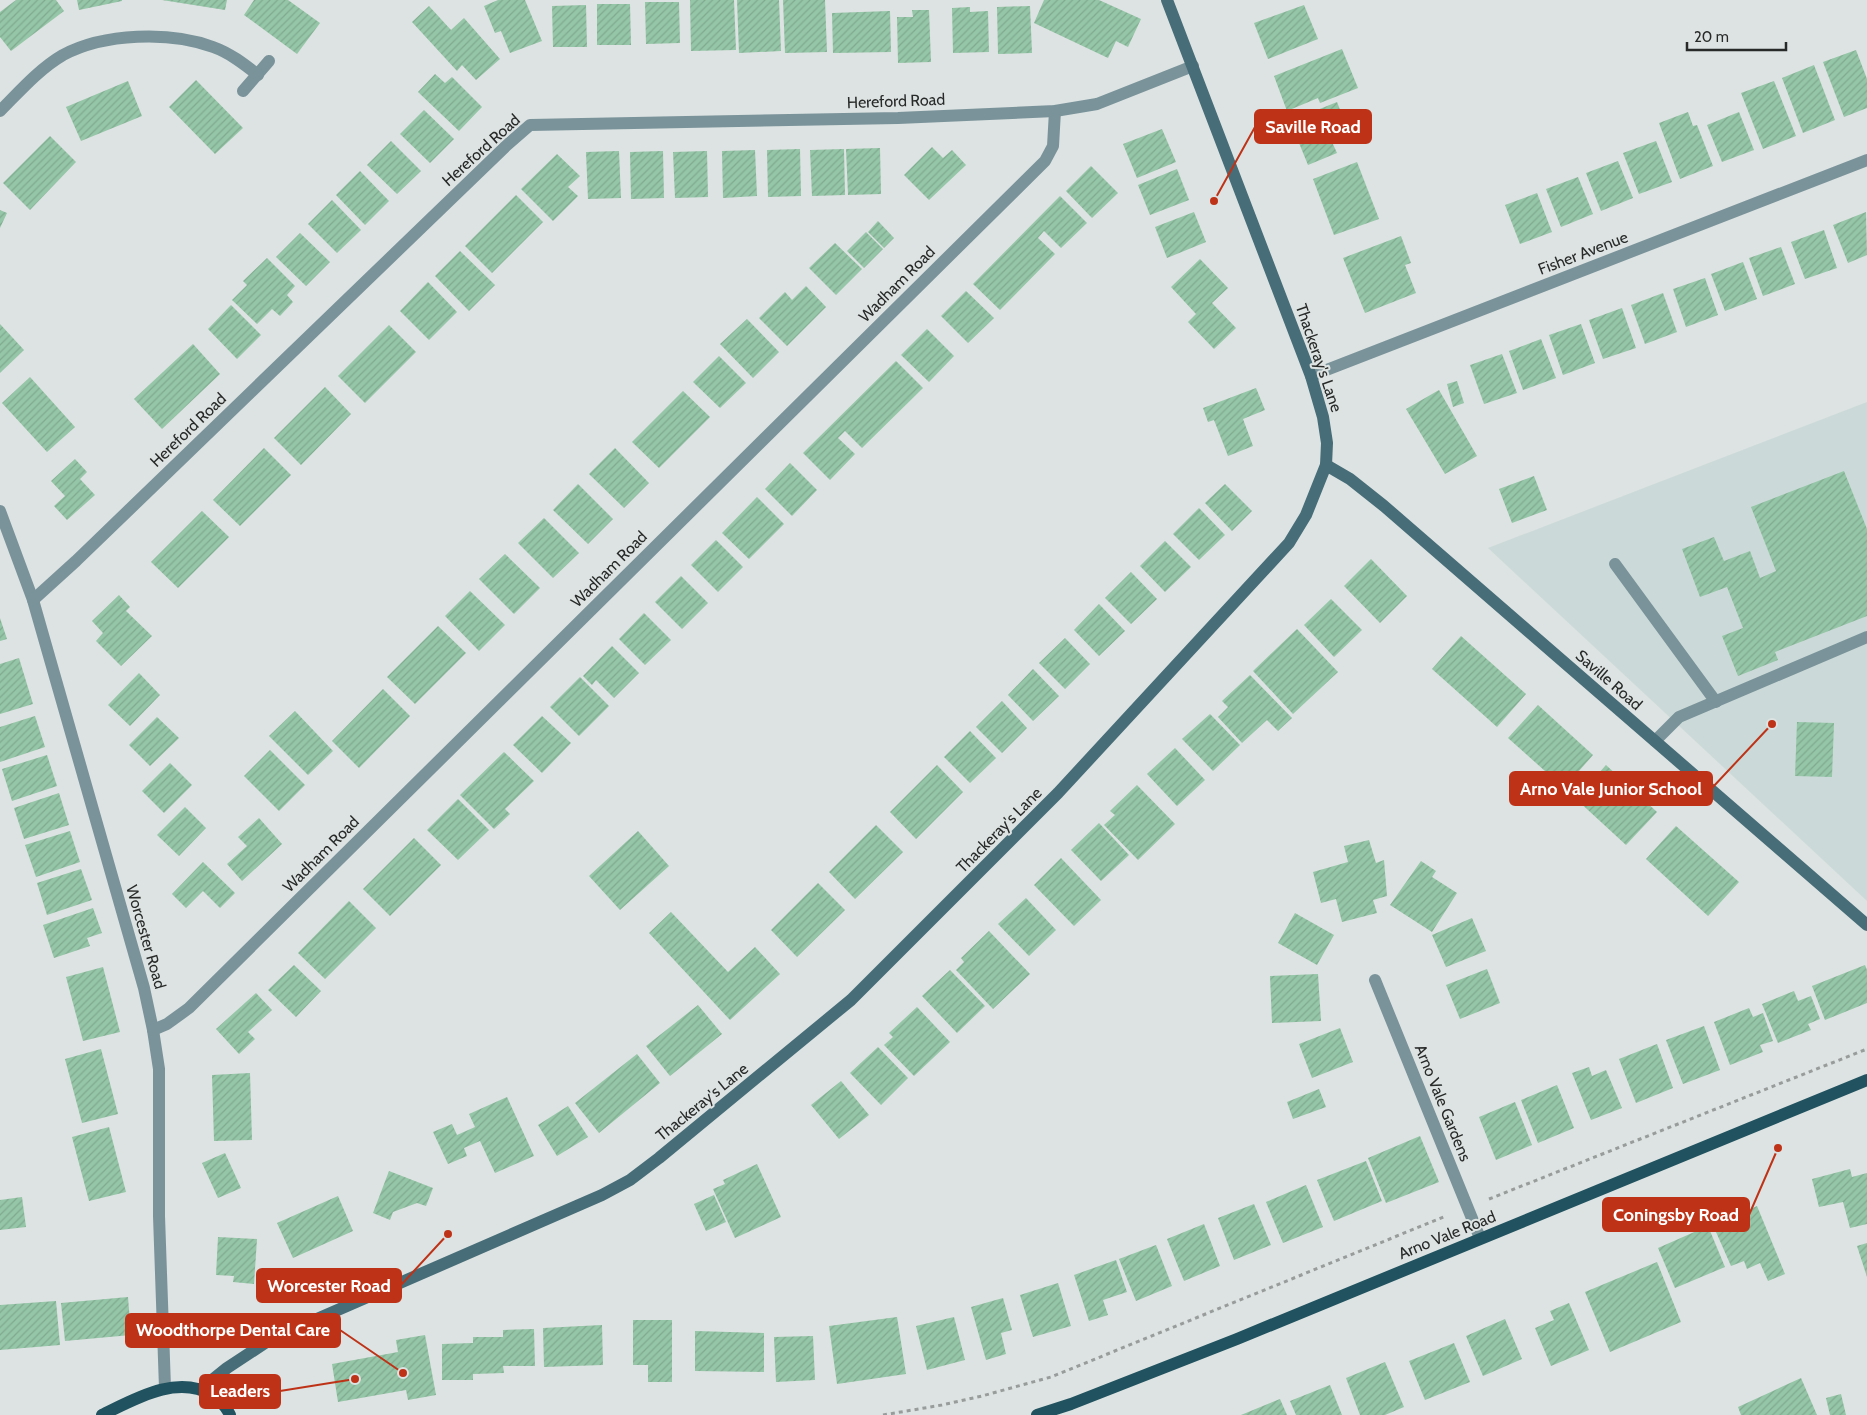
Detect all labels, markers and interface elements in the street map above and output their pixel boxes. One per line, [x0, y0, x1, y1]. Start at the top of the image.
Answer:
scale bar [1687, 20, 1786, 52]
text: 20 m [1694, 28, 1729, 46]
street label: Hereford Road [847, 90, 945, 112]
street label: Hereford Road [438, 110, 524, 190]
callout: Saville Road [1255, 110, 1371, 143]
text: Saville Road [1265, 116, 1361, 138]
street label: Fisher Avenue [1535, 227, 1631, 279]
street label: Wadham Road [855, 242, 939, 326]
street label: Thackeray's Lane [1292, 301, 1346, 415]
street label: Hereford Road [146, 389, 230, 471]
street label: Wadham Road [567, 527, 651, 611]
street label: Saville Road [1572, 646, 1646, 714]
callout: Arno Vale Junior School [1510, 772, 1712, 805]
text: Arno Vale Junior School [1520, 778, 1702, 800]
street label: Thackeray's Lane [952, 783, 1046, 877]
street label: Wadham Road [279, 812, 363, 896]
street label: Worcester Road [122, 883, 170, 991]
street label: Arno Vale Gardens [1411, 1042, 1475, 1165]
street label: Thackeray's Lane [652, 1059, 752, 1145]
callout: Coningsby Road [1603, 1198, 1749, 1231]
text: Coningsby Road [1613, 1204, 1739, 1226]
street label: Arno Vale Road [1396, 1207, 1498, 1263]
callout: Worcester Road [257, 1269, 401, 1302]
text: Worcester Road [267, 1275, 391, 1297]
callout: Woodthorpe Dental Care [126, 1314, 340, 1347]
text: Woodthorpe Dental Care [136, 1319, 330, 1341]
callout: Leaders [200, 1375, 280, 1408]
text: Leaders [210, 1380, 270, 1402]

